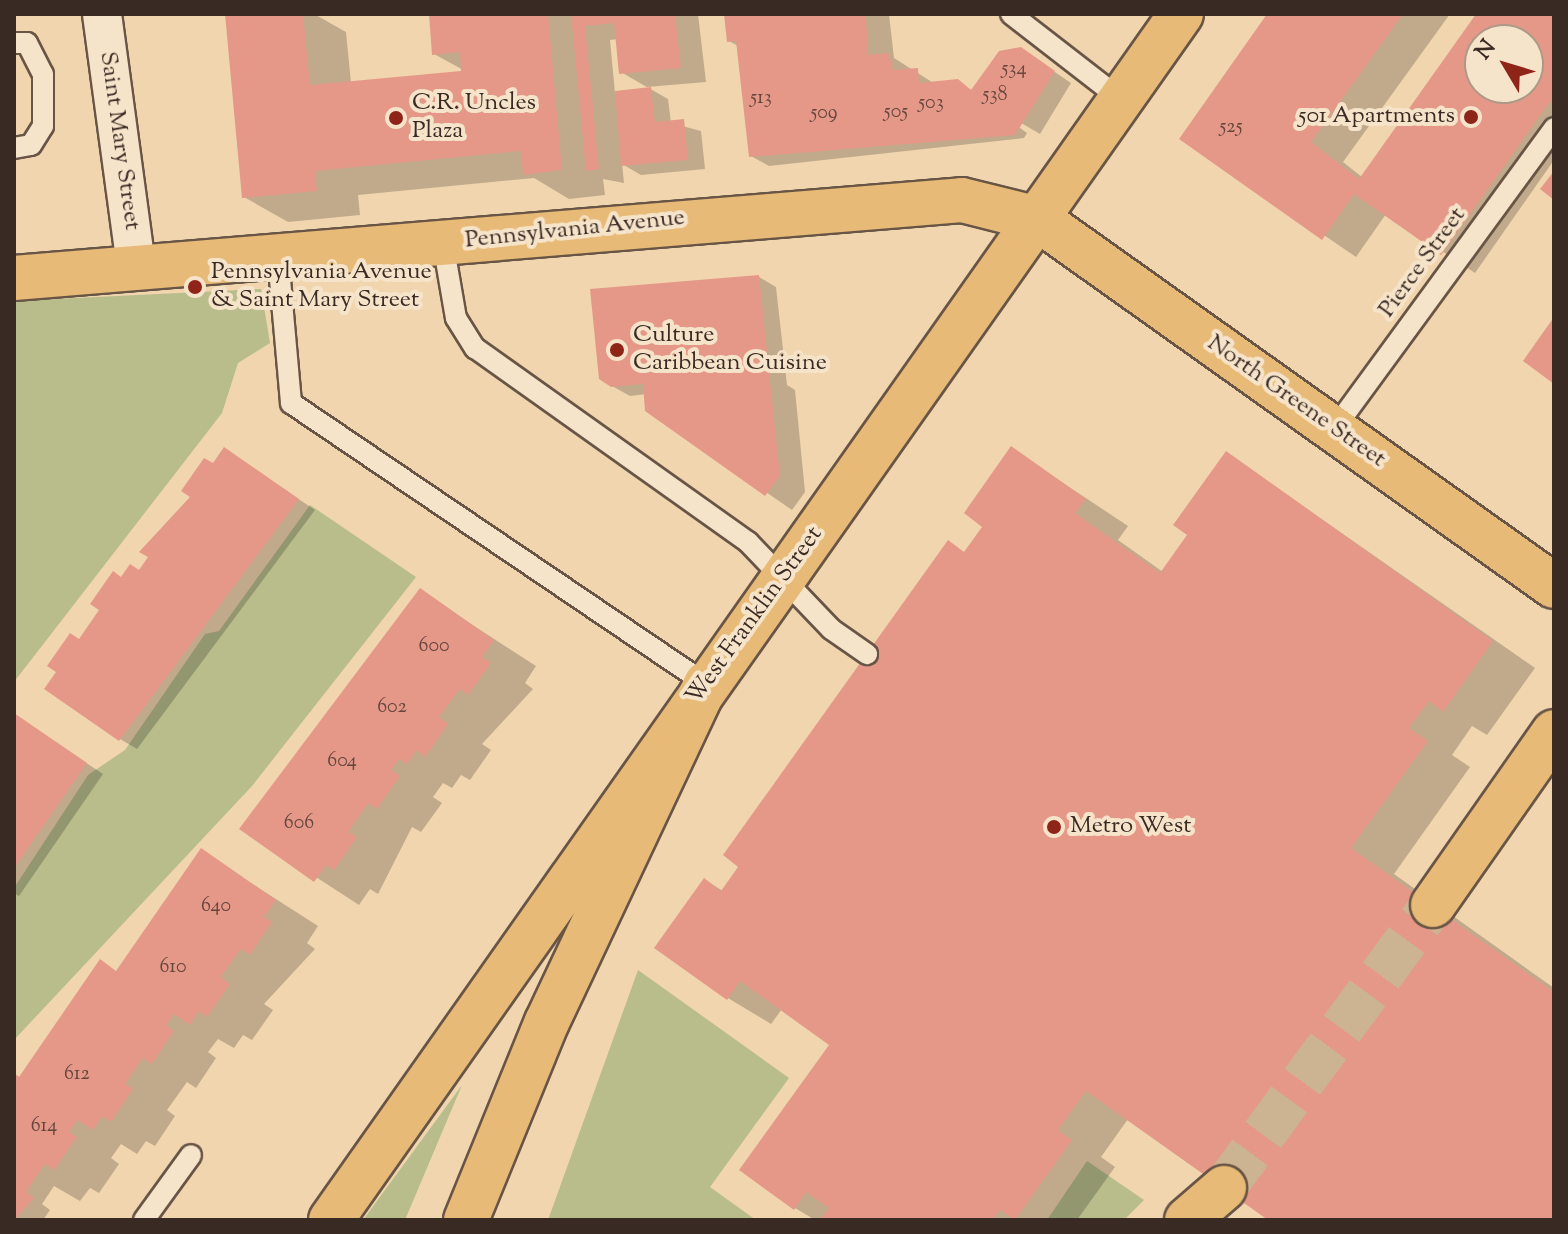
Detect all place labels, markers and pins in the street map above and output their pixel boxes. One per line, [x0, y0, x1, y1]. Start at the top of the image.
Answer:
place label: C.R. Uncles Plaza [412, 90, 536, 146]
place label: 501 Apartments [1298, 103, 1455, 131]
marker: 501 Apartments [1462, 108, 1480, 126]
marker: C.R. Uncles Plaza [387, 109, 405, 127]
place label: Pennsylvania Avenue & Saint Mary Street [211, 259, 432, 315]
marker: Pennsylvania Avenue & Saint Mary Street [186, 278, 204, 296]
place label: Culture Caribbean Cuisine [633, 322, 827, 378]
marker: Culture Caribbean Cuisine [608, 341, 626, 359]
place label: Metro West [1070, 813, 1191, 841]
marker: Metro West [1045, 818, 1063, 836]

